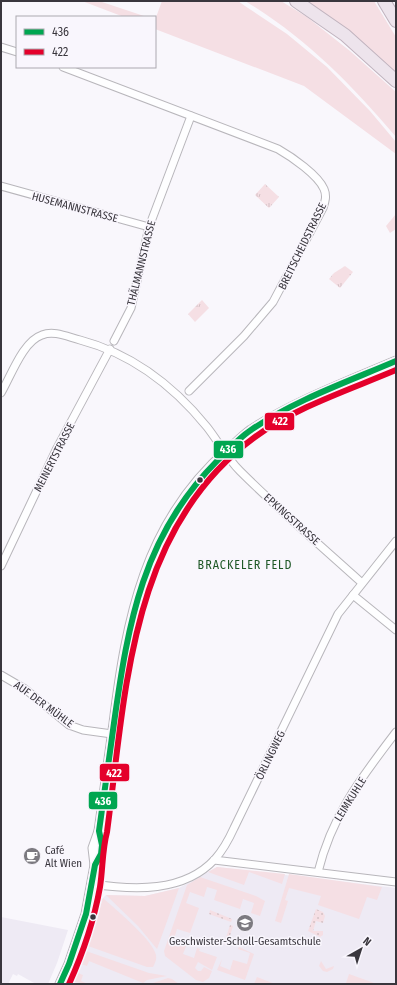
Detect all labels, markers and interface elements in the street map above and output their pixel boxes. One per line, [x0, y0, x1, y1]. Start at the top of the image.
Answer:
legend [16, 16, 156, 68]
text: 436 [52, 25, 69, 39]
text: 422 [52, 45, 68, 59]
street label: HUSEMANNSTRASSE [30, 190, 119, 225]
street label: BREITSCHEIDSTRASSE [276, 201, 329, 292]
street label: THÄLMANNSTRASSE [125, 219, 158, 307]
line badge: 422 [264, 412, 295, 431]
text: 422 [272, 415, 288, 428]
street label: MEINERTSTRASSE [31, 420, 78, 494]
line badge: 436 [213, 440, 244, 459]
text: 436 [220, 443, 236, 456]
unlabelled marker [195, 475, 205, 485]
street label: EPKINGSTRASSE [261, 491, 322, 548]
district label: BRACKELER FELD [198, 558, 292, 572]
street label: AUF DER MÜHLE [11, 678, 76, 730]
street label: ÖRLINGWEG [253, 728, 288, 782]
line badge: 422 [99, 763, 130, 782]
text: 422 [106, 767, 122, 780]
street label: LEIMKUHLE [332, 775, 369, 824]
line badge: 436 [88, 791, 118, 810]
text: 436 [95, 795, 111, 808]
place label: Café Alt Wien [45, 844, 82, 870]
cafe icon: Café Alt Wien [22, 846, 42, 866]
unlabelled marker [88, 912, 98, 922]
school or university icon: Geschwister-Scholl-Gesamtschule [235, 913, 255, 933]
north arrow [341, 929, 381, 969]
text: N [360, 934, 374, 949]
place label: Geschwister-Scholl-Gesamtschule [169, 935, 321, 948]

